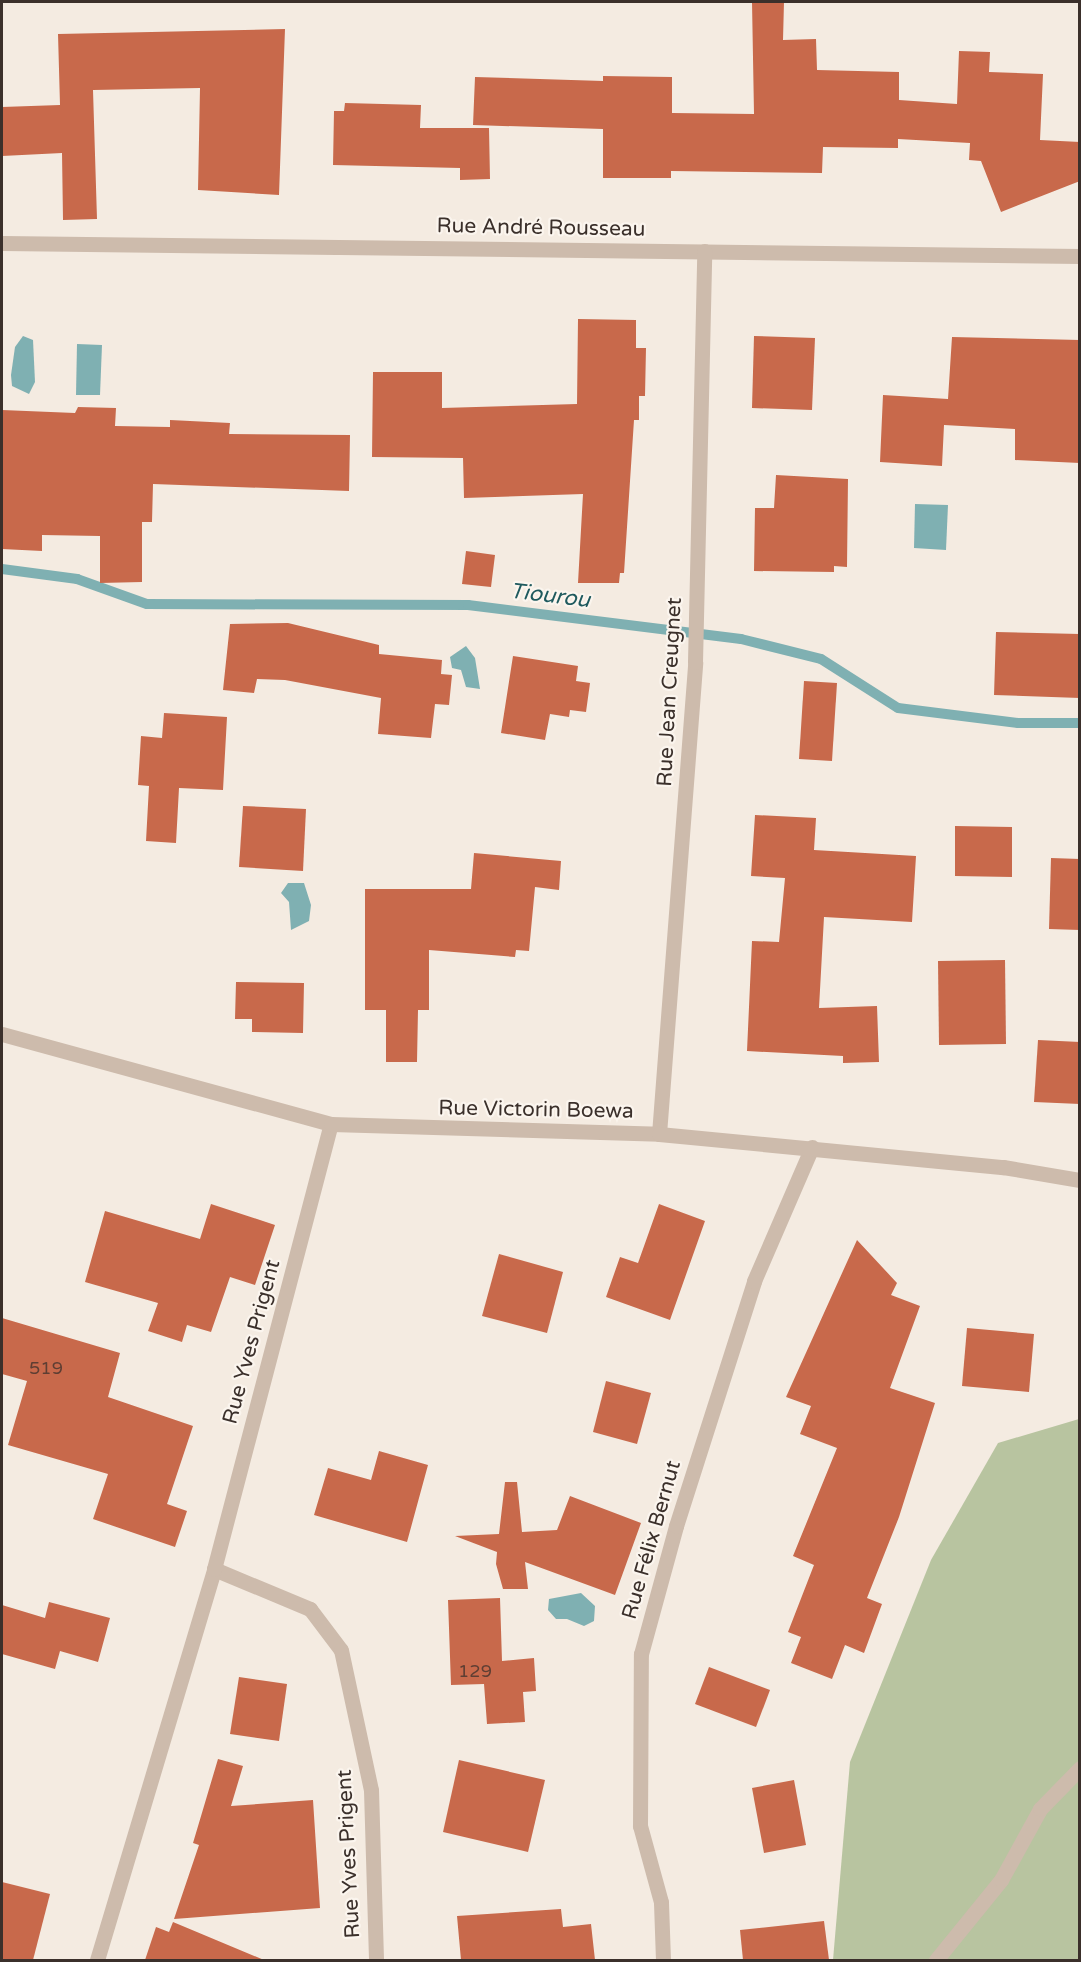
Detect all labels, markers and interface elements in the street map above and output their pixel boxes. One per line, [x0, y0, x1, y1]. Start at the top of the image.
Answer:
street label: Rue André Rousseau [436, 214, 646, 242]
water label: Tiourou [509, 578, 591, 614]
street label: Rue Jean Creugnet [652, 597, 688, 787]
street label: Rue Victorin Boewa [438, 1096, 634, 1124]
street label: Rue Yves Prigent [218, 1257, 286, 1427]
house number: 519 [29, 1357, 63, 1379]
street label: Rue Félix Bernut [617, 1458, 687, 1622]
house number: 129 [458, 1660, 492, 1682]
street label: Rue Yves Prigent [332, 1769, 366, 1939]

